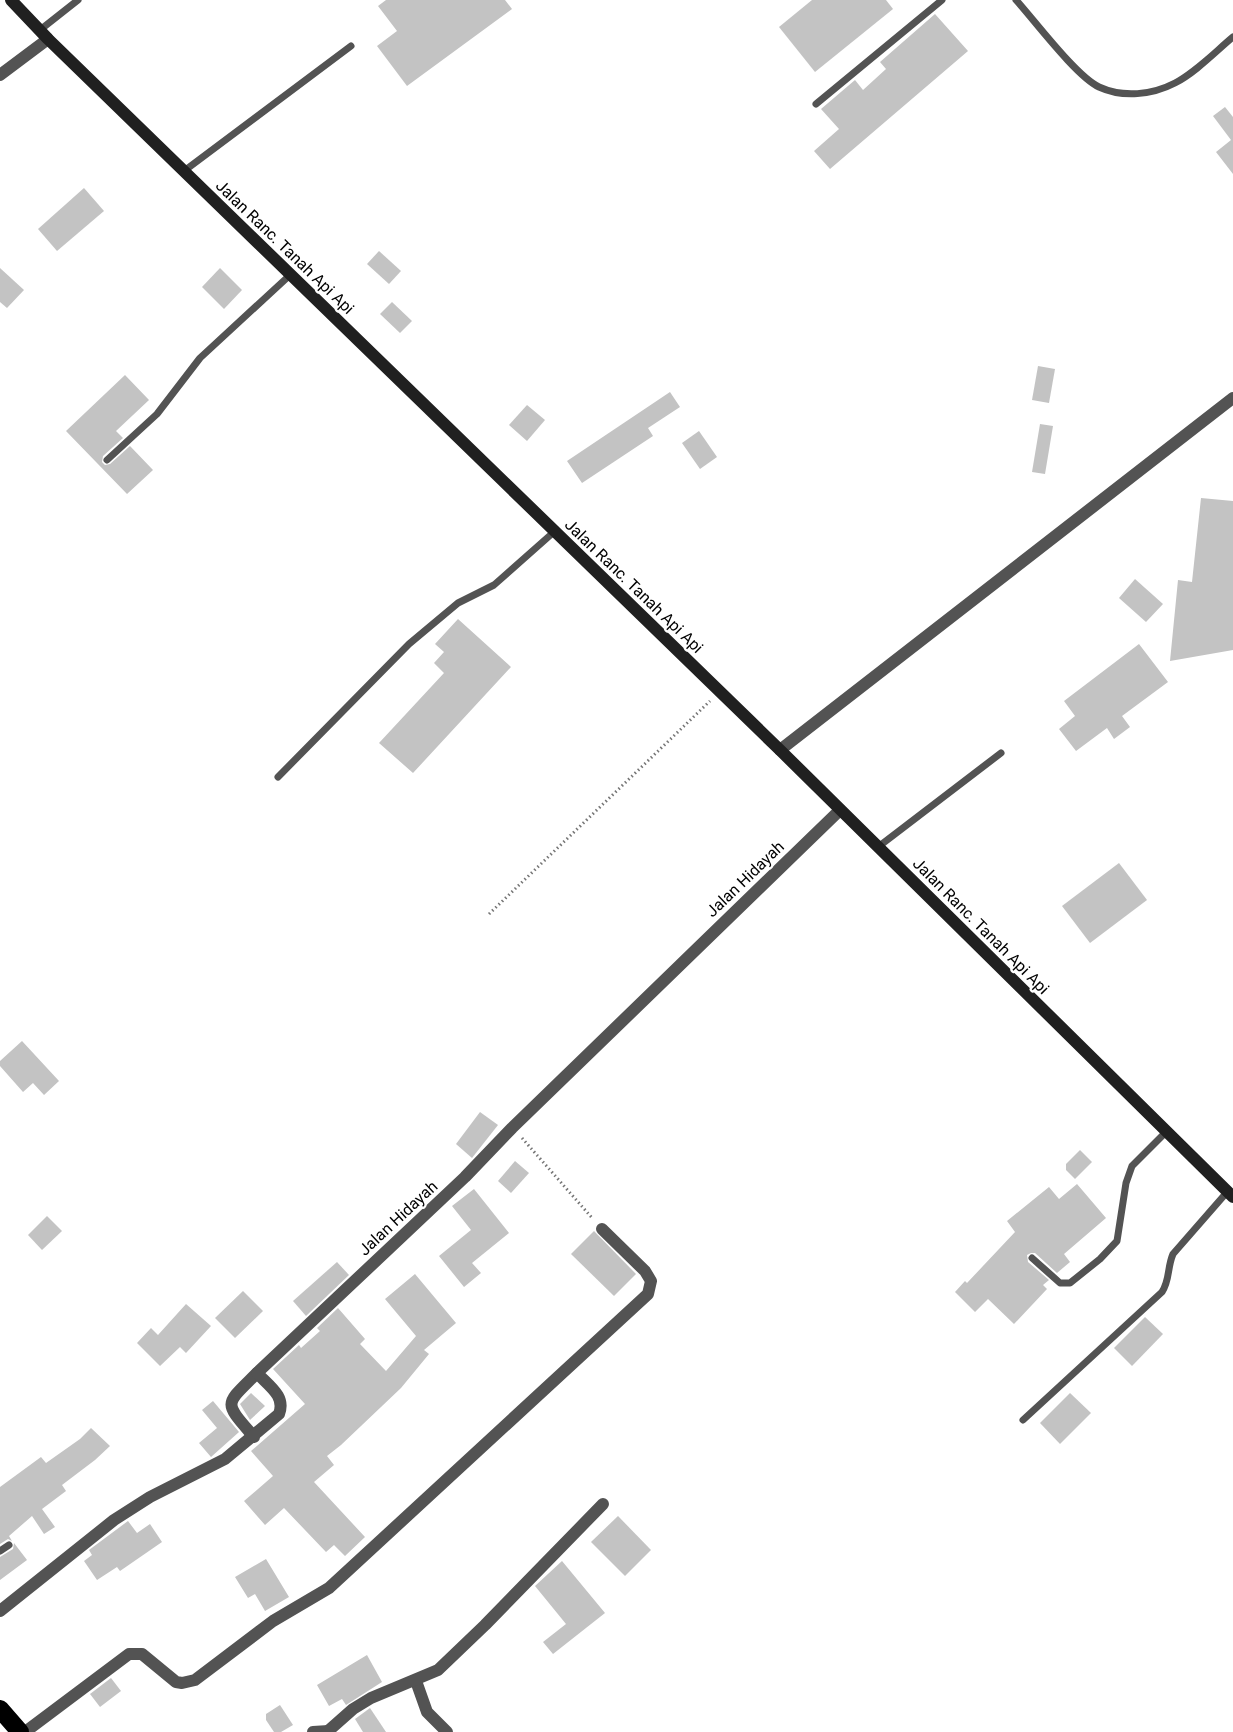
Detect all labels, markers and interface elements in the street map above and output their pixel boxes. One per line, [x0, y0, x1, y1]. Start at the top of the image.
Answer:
street label: Jalan Ranc. Tanah Api Api [212, 176, 358, 318]
street label: Jalan Ranc. Tanah Api Api [561, 515, 707, 657]
street label: Jalan Hidayah [702, 837, 788, 921]
street label: Jalan Ranc. Tanah Api Api [909, 854, 1053, 998]
street label: Jalan Hidayah [355, 1177, 441, 1259]

